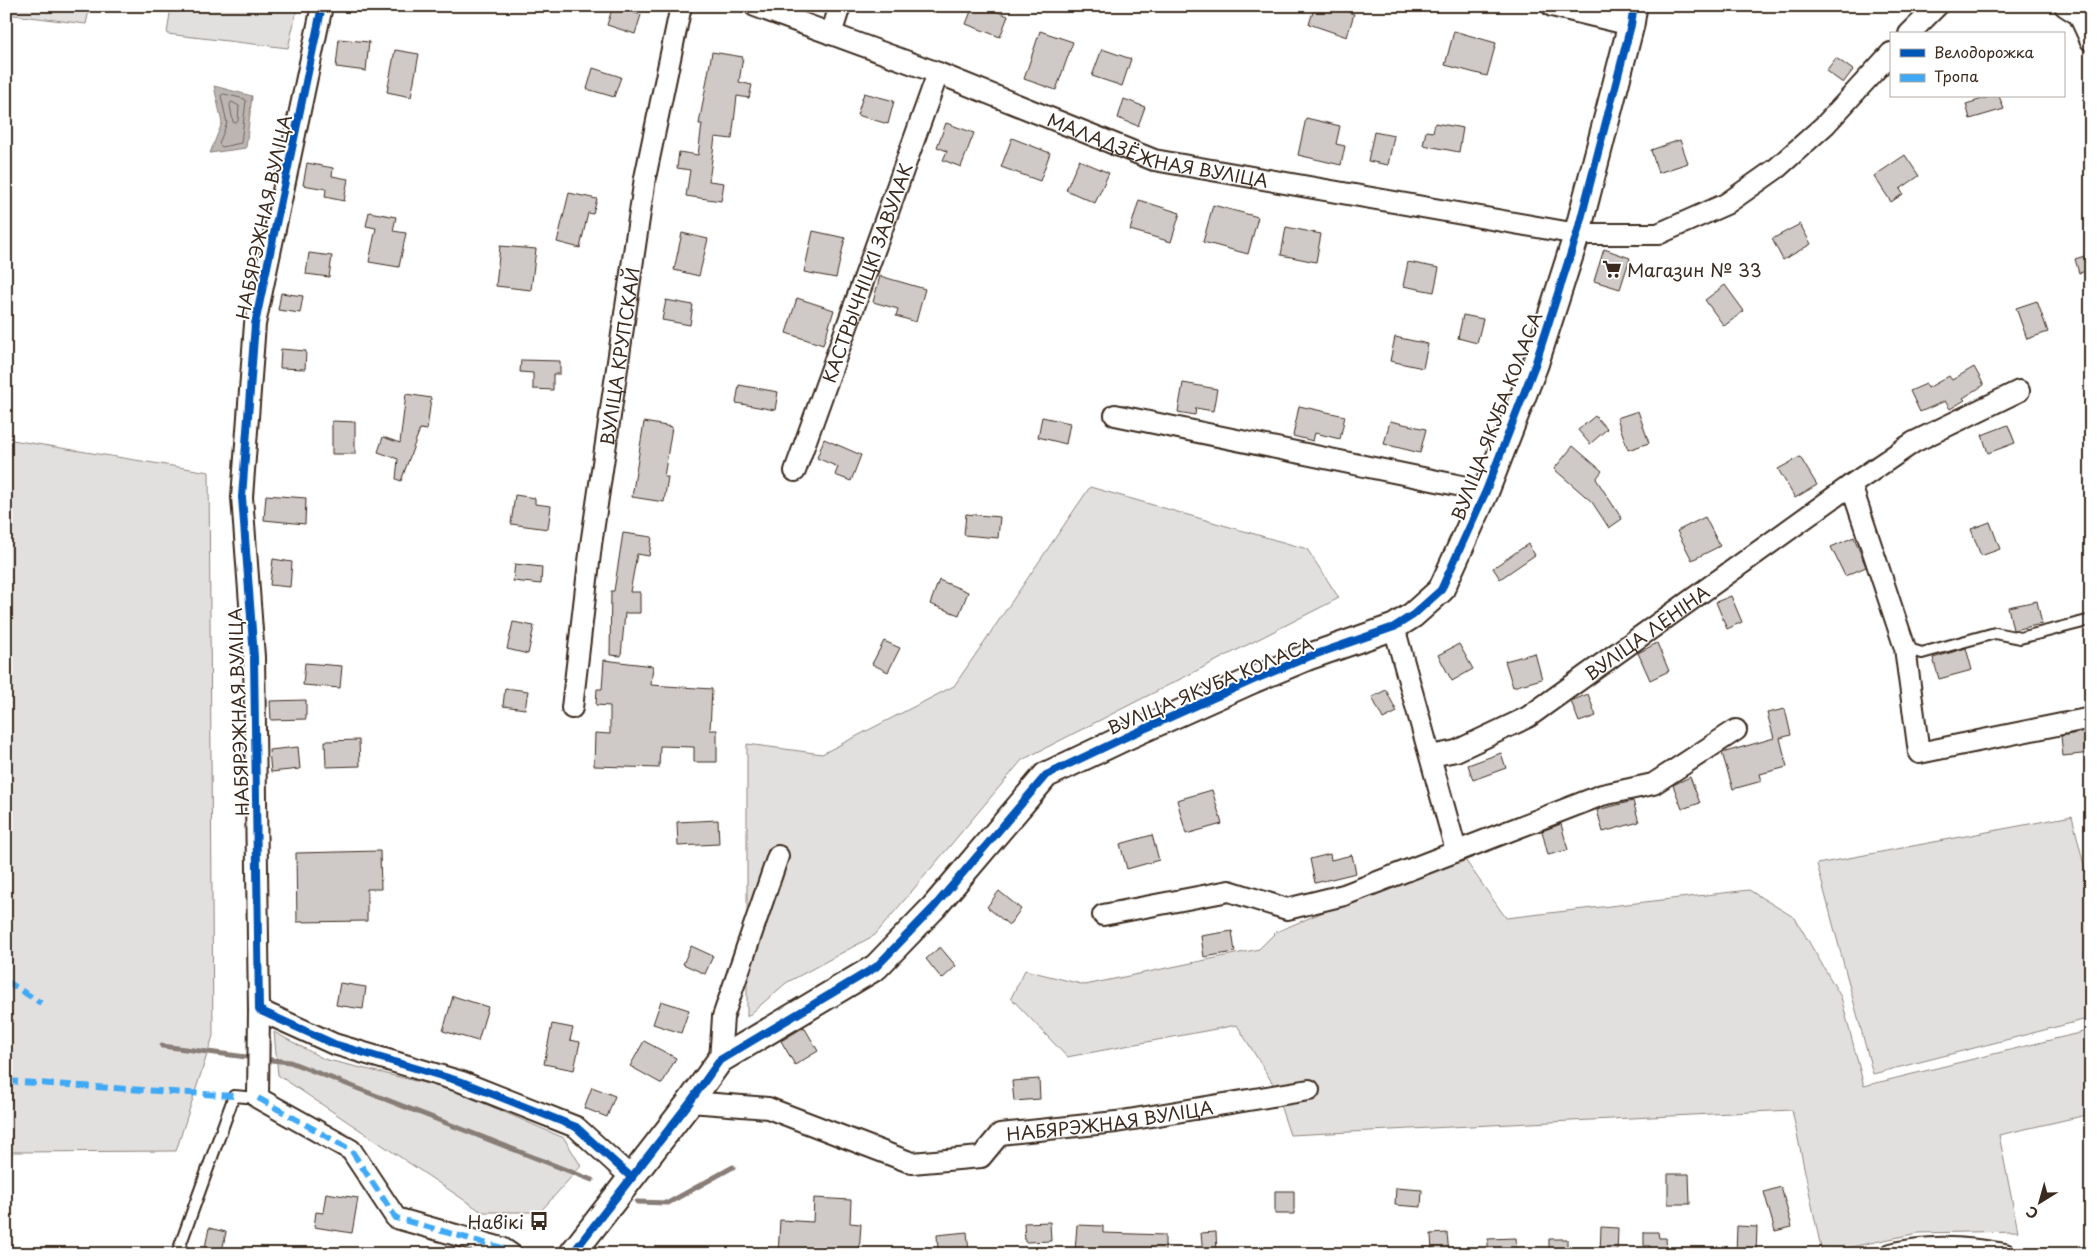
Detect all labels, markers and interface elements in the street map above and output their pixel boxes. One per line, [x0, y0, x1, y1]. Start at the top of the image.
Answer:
legend [1890, 32, 2064, 98]
text: Велодорожка [1934, 40, 2035, 63]
text: Тропа [1934, 64, 1979, 87]
street label: МАЛАДЗЁЖНАЯ ВУЛІЦА [1044, 105, 1271, 193]
street label: НАБЯРЭЖНАЯ ВУЛІЦА [228, 112, 298, 322]
street label: КАСТРЫЧНІЦКІ ЗАВУЛАК [814, 159, 918, 386]
place label: Магазин № 33 [1627, 256, 1762, 283]
supermarket icon: Магазин № 33 [1601, 258, 1623, 280]
street label: ВУЛІЦА КРУПСКАЙ [592, 265, 645, 447]
street label: ВУЛІЦА ЯКУБА КОЛАСА [1444, 308, 1548, 524]
street label: ВУЛІЦА ЛЕНІНА [1578, 578, 1715, 686]
street label: НАБЯРЭЖНАЯ ВУЛІЦА [221, 607, 255, 817]
street label: ВУЛІЦА ЯКУБА КОЛАСА [1103, 629, 1317, 741]
street label: НАБЯРЭЖНАЯ ВУЛІЦА [1005, 1093, 1215, 1147]
north arrow [2014, 1178, 2064, 1228]
text: С [2021, 1201, 2042, 1224]
place label: Навікі [468, 1208, 524, 1235]
bus stop icon: Навікі [528, 1210, 550, 1232]

